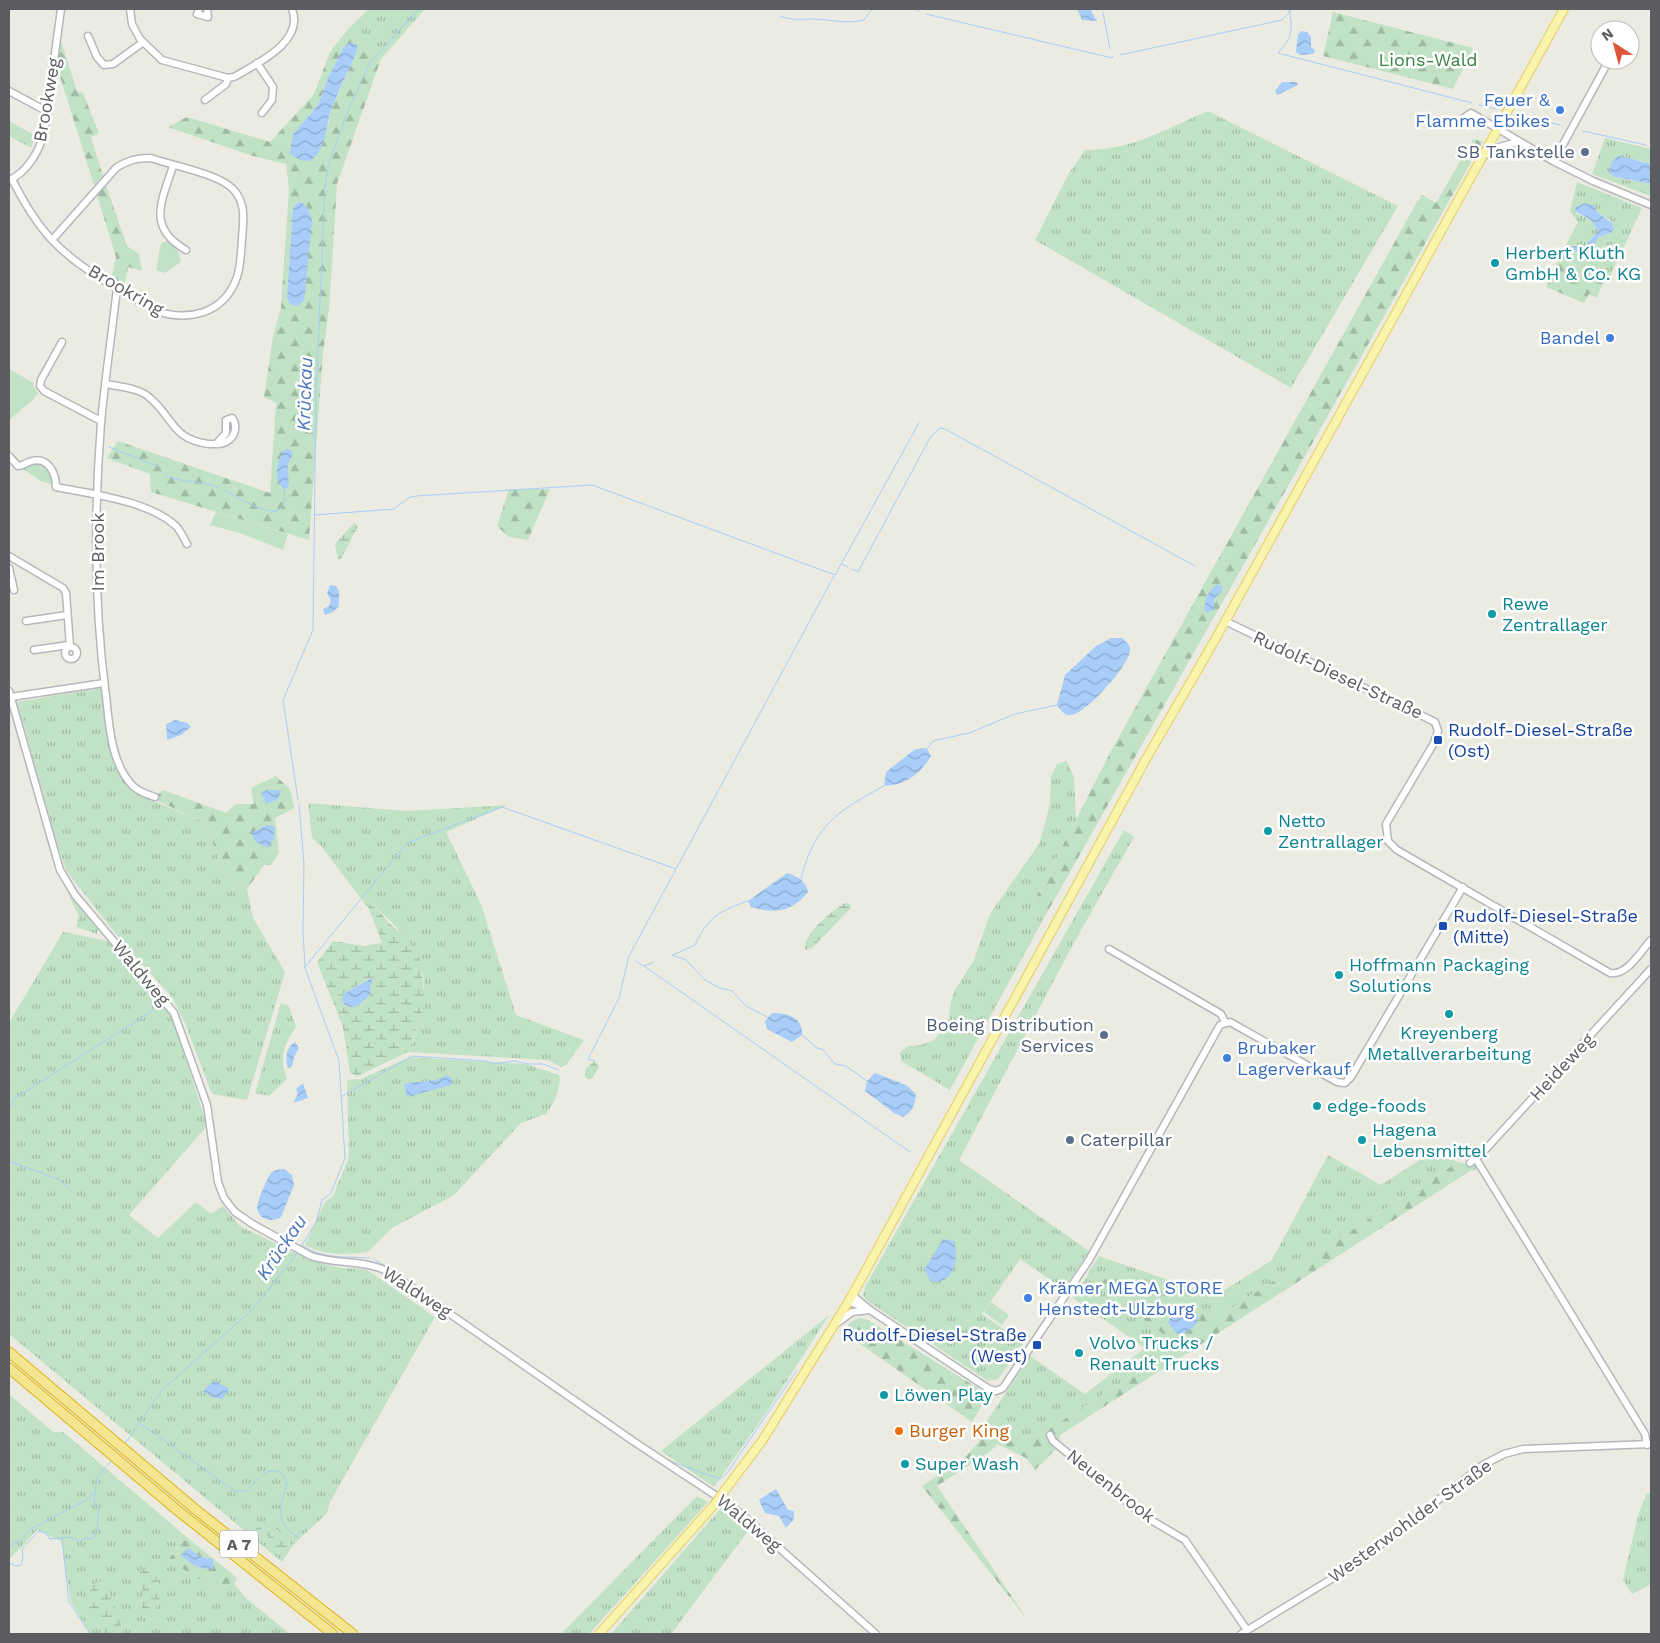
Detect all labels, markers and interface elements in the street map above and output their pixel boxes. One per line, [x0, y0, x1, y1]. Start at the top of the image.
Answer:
north arrow [1590, 20, 1640, 70]
text: N [1598, 25, 1616, 44]
park label: Lions-Wald [1378, 49, 1478, 70]
street label: Brookweg [29, 56, 64, 144]
place label: Feuer & Flamme Ebikes [1415, 89, 1551, 131]
marker: Feuer & Flamme Ebikes [1554, 104, 1566, 116]
place label: SB Tankstelle [1457, 141, 1575, 162]
marker: SB Tankstelle [1579, 146, 1591, 158]
place label: Herbert Kluth GmbH & Co. KG [1505, 242, 1641, 284]
marker: Herbert Kluth GmbH & Co. KG [1489, 257, 1501, 269]
street label: Brookring [85, 260, 168, 320]
place label: Bandel [1540, 327, 1600, 348]
marker: Bandel [1604, 332, 1616, 344]
water label: Krückau [292, 357, 317, 431]
street label: Im Brook [87, 512, 108, 592]
place label: Rewe Zentrallager [1502, 593, 1608, 635]
marker: Rewe Zentrallager [1486, 608, 1498, 620]
street label: Rudolf-Diesel-Straße [1250, 626, 1426, 723]
place label: Rudolf-Diesel-Straße (Ost) [1448, 719, 1633, 761]
marker: Rudolf-Diesel-Straße (Ost) [1432, 734, 1444, 746]
place label: Netto Zentrallager [1278, 810, 1384, 852]
marker: Netto Zentrallager [1262, 825, 1274, 837]
place label: Rudolf-Diesel-Straße (Mitte) [1453, 905, 1638, 947]
marker: Rudolf-Diesel-Straße (Mitte) [1437, 920, 1449, 932]
street label: Waldweg [108, 936, 175, 1010]
place label: Hoffmann Packaging Solutions [1349, 954, 1530, 996]
marker: Hoffmann Packaging Solutions [1333, 969, 1345, 981]
marker: Kreyenberg Metallverarbeitung [1443, 1008, 1455, 1020]
place label: Boeing Distribution Services [926, 1014, 1094, 1056]
place label: Kreyenberg Metallverarbeitung [1367, 1022, 1531, 1064]
street label: Heideweg [1525, 1028, 1598, 1105]
marker: Boeing Distribution Services [1098, 1029, 1110, 1041]
place label: Brubaker Lagerverkauf [1237, 1037, 1351, 1079]
marker: Brubaker Lagerverkauf [1221, 1052, 1233, 1064]
place label: edge-foods [1327, 1095, 1427, 1116]
marker: edge-foods [1311, 1100, 1323, 1112]
place label: Hagena Lebensmittel [1372, 1119, 1487, 1161]
place label: Caterpillar [1080, 1129, 1172, 1150]
marker: Caterpillar [1064, 1134, 1076, 1146]
marker: Hagena Lebensmittel [1356, 1134, 1368, 1146]
water label: Krückau [251, 1210, 312, 1284]
street label: Waldweg [379, 1261, 456, 1322]
place label: Krämer MEGA STORE Henstedt-Ulzburg [1038, 1277, 1223, 1319]
marker: Krämer MEGA STORE Henstedt-Ulzburg [1022, 1292, 1034, 1304]
place label: Rudolf-Diesel-Straße (West) [842, 1324, 1027, 1366]
place label: Volvo Trucks / Renault Trucks [1089, 1332, 1219, 1374]
marker: Rudolf-Diesel-Straße (West) [1031, 1339, 1043, 1351]
marker: Volvo Trucks / Renault Trucks [1073, 1347, 1085, 1359]
place label: Löwen Play [894, 1384, 994, 1405]
marker: Löwen Play [878, 1389, 890, 1401]
place label: Burger King [909, 1420, 1010, 1441]
marker: Burger King [893, 1425, 905, 1437]
street label: Neuenbrook [1063, 1445, 1160, 1527]
place label: Super Wash [915, 1453, 1019, 1474]
street label: Westerwohlder Straße [1324, 1454, 1495, 1587]
marker: Super Wash [899, 1458, 911, 1470]
street label: Waldweg [713, 1489, 786, 1556]
road number: A 7 [220, 1530, 258, 1558]

